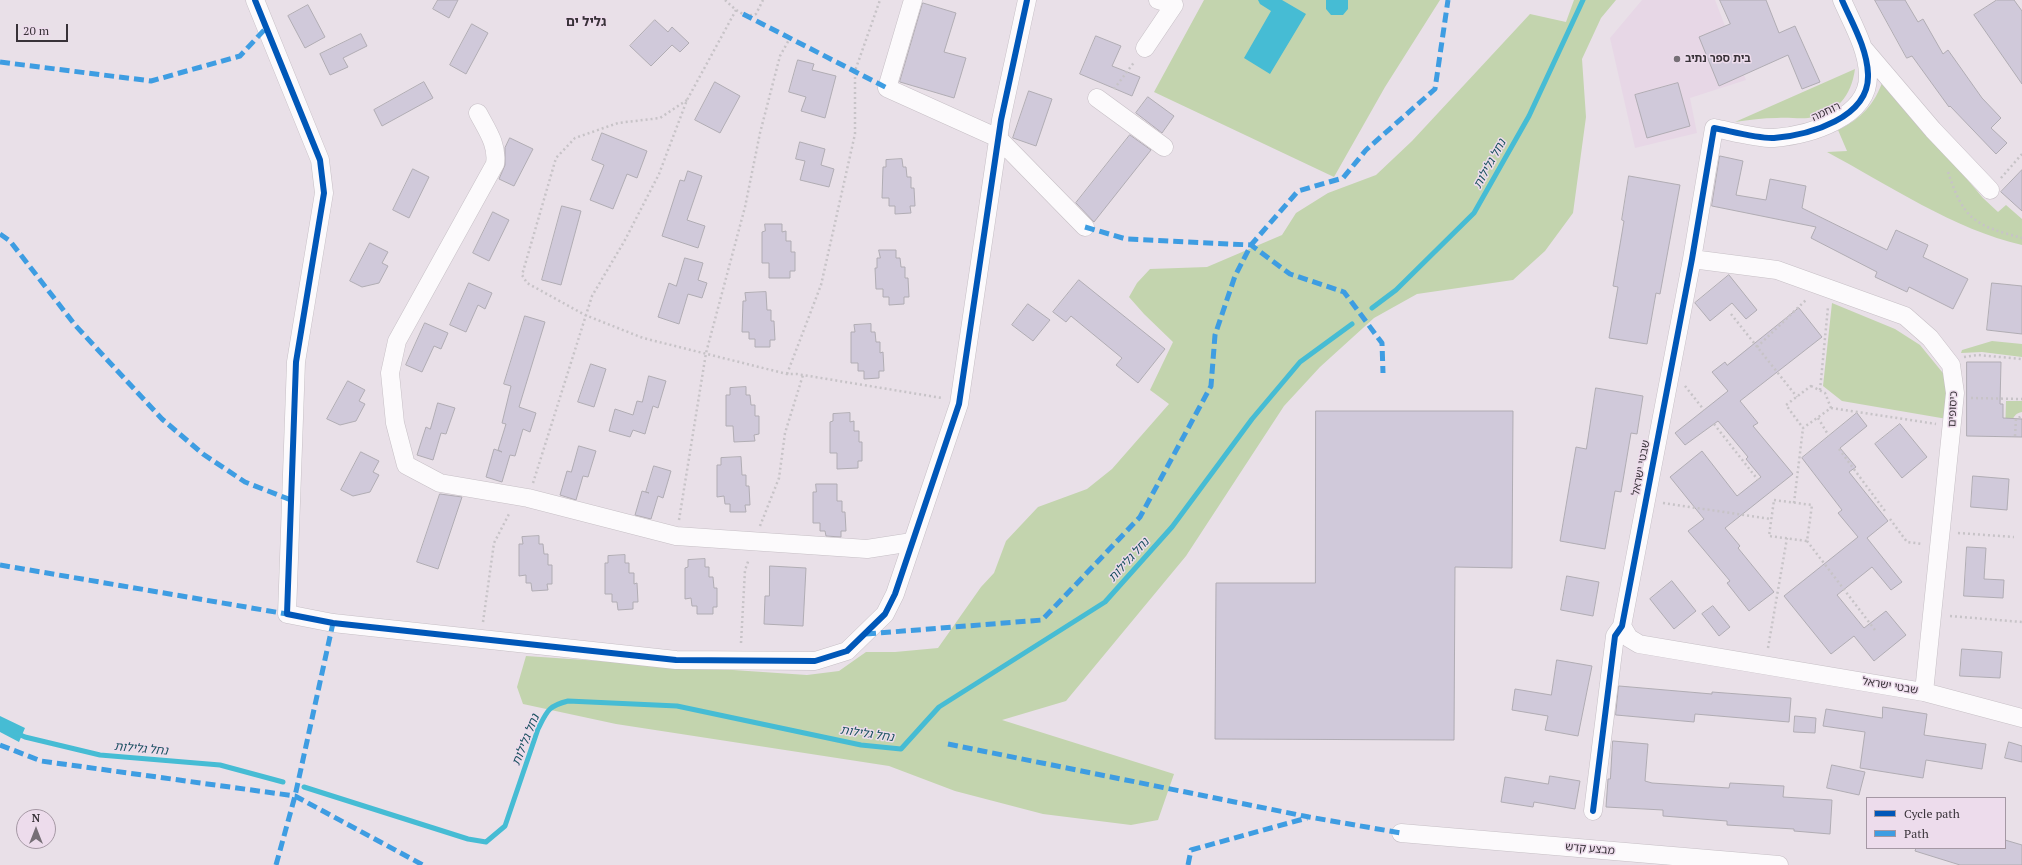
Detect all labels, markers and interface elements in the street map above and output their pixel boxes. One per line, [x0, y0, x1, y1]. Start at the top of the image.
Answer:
district label: גליל ים [566, 14, 606, 30]
scale bar [18, 16, 70, 42]
text: 20 m [23, 23, 49, 38]
place label: בית ספר נתיב [1685, 52, 1751, 66]
marker: בית ספר נתיב [1672, 54, 1682, 64]
street label: רוחמה [1809, 100, 1843, 124]
water label: נחל גלילות [1471, 137, 1509, 191]
street label: כיסופים [1945, 391, 1961, 427]
street label: שבטי ישראל [1629, 439, 1653, 497]
water label: נחל גלילות [1106, 535, 1152, 585]
street label: שבטי ישראל [1861, 675, 1919, 697]
water label: נחל גלילות [509, 712, 543, 768]
water label: נחל גלילות [839, 723, 895, 745]
water label: נחל גלילות [114, 739, 168, 759]
legend [1866, 797, 2006, 849]
text: Cycle path [1904, 806, 1960, 821]
north arrow [16, 809, 56, 849]
text: N [32, 811, 40, 825]
text: Path [1904, 826, 1929, 841]
street label: מבצע קדש [1565, 840, 1615, 858]

